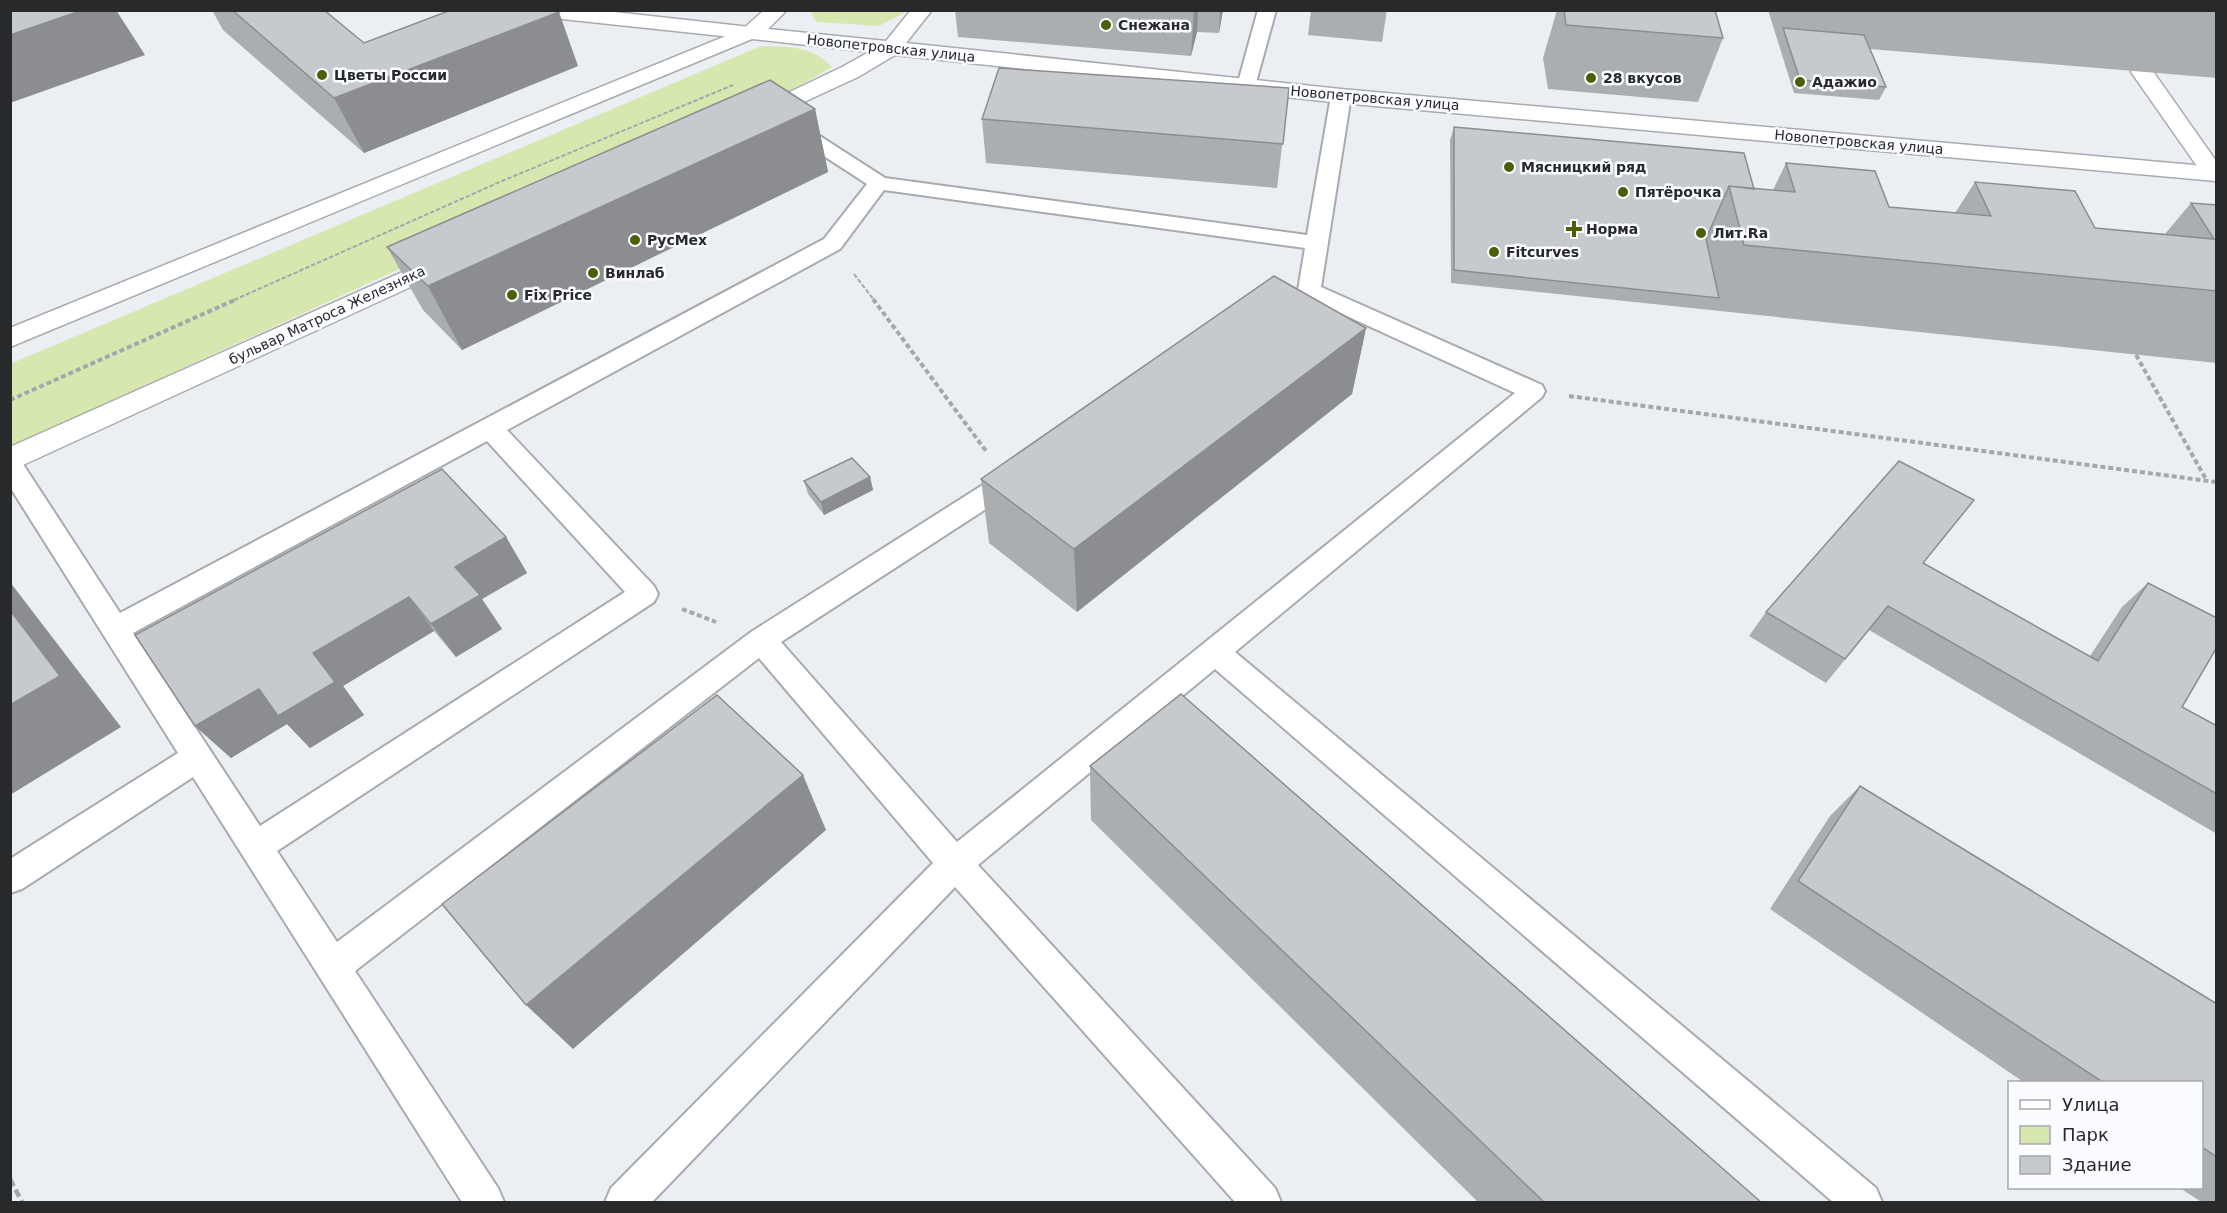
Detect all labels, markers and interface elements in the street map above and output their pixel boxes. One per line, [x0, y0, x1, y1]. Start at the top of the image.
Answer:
place label: Снежана [1118, 17, 1190, 33]
marker: Снежана [1099, 18, 1113, 32]
street label: Новопетровская улица [806, 31, 976, 65]
place label: Цветы России [334, 67, 447, 83]
marker: Цветы России [315, 68, 329, 82]
place label: 28 вкусов [1603, 70, 1682, 86]
marker: 28 вкусов [1584, 71, 1598, 85]
place label: Адажио [1812, 74, 1877, 90]
marker: Адажио [1793, 75, 1807, 89]
street label: Новопетровская улица [1290, 83, 1460, 113]
street label: Новопетровская улица [1774, 127, 1944, 157]
place label: Мясницкий ряд [1521, 159, 1646, 175]
marker: Мясницкий ряд [1502, 160, 1516, 174]
place label: Пятёрочка [1635, 184, 1722, 200]
marker: Пятёрочка [1616, 185, 1630, 199]
place label: Норма [1586, 221, 1638, 237]
marker: Норма [1567, 222, 1581, 236]
place label: Лит.Ra [1713, 225, 1768, 241]
marker: Лит.Ra [1694, 226, 1708, 240]
place label: РусМех [647, 232, 707, 248]
marker: РусМех [628, 233, 642, 247]
place label: Fitcurves [1506, 244, 1579, 260]
marker: Fitcurves [1487, 245, 1501, 259]
street label: бульвар Матроса Железняка [226, 262, 428, 368]
place label: Винлаб [605, 265, 665, 281]
marker: Винлаб [586, 266, 600, 280]
place label: Fix Price [524, 287, 592, 303]
marker: Fix Price [505, 288, 519, 302]
legend [2008, 1081, 2203, 1189]
text: Улица [2062, 1094, 2119, 1115]
text: Парк [2062, 1124, 2109, 1145]
text: Здание [2062, 1154, 2132, 1175]

